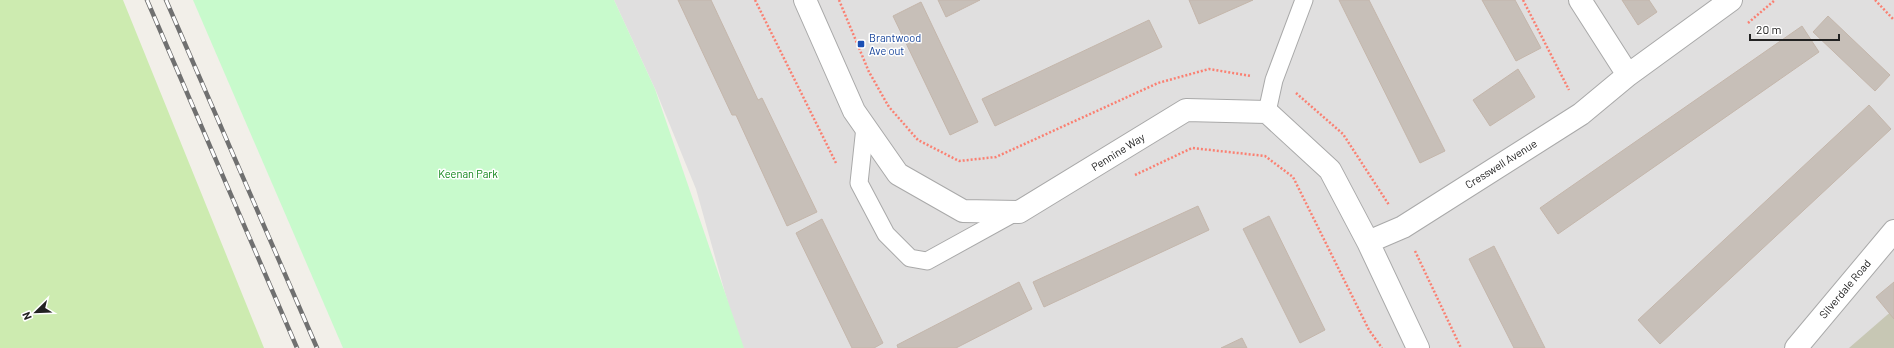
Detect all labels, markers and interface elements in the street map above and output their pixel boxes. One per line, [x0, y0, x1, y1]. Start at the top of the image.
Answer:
scale bar [1750, 16, 1839, 42]
text: 20 m [1756, 22, 1782, 36]
place label: Brantwood Ave out [869, 31, 921, 57]
marker: Brantwood Ave out [856, 39, 866, 49]
street label: Pennine Way [1089, 130, 1147, 173]
street label: Cresswell Avenue [1462, 136, 1539, 191]
park label: Keenan Park [438, 167, 498, 180]
street label: Silverdale Road [1816, 256, 1873, 321]
north arrow [16, 292, 56, 332]
text: N [19, 310, 34, 322]

